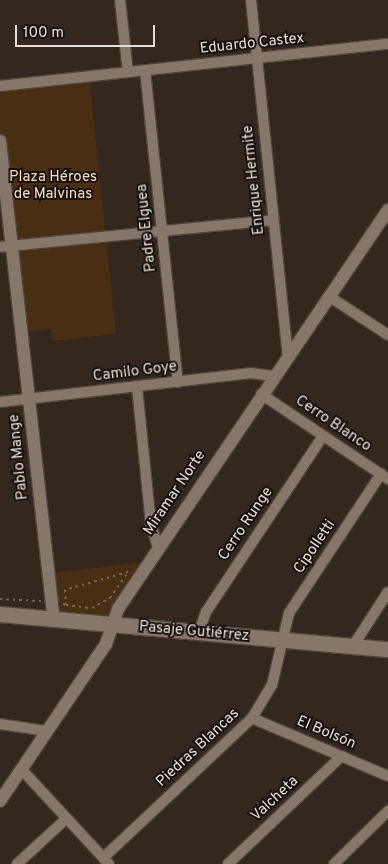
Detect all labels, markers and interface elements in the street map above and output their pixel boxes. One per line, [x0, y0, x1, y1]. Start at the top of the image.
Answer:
scale bar [18, 15, 158, 47]
text: 100 m [23, 24, 64, 43]
street label: Eduardo Castex [199, 30, 305, 58]
street label: Enrique Hermite [239, 124, 269, 236]
park label: Plaza Héroes de Malvinas [9, 168, 97, 203]
street label: Padre Elguea [133, 183, 161, 273]
street label: Camilo Goye [92, 358, 178, 386]
street label: Cerro Blanco [292, 392, 374, 456]
street label: Pablo Mange [6, 413, 32, 501]
street label: Miramar Norte [140, 447, 210, 539]
street label: Cerro Runge [215, 484, 277, 564]
street label: Cipolletti [290, 517, 340, 577]
street label: Pasaje Gutiérrez [138, 618, 250, 646]
street label: Piedras Blancas [153, 705, 243, 791]
street label: El Bolsón [294, 713, 358, 753]
street label: Valcheta [248, 773, 302, 825]

